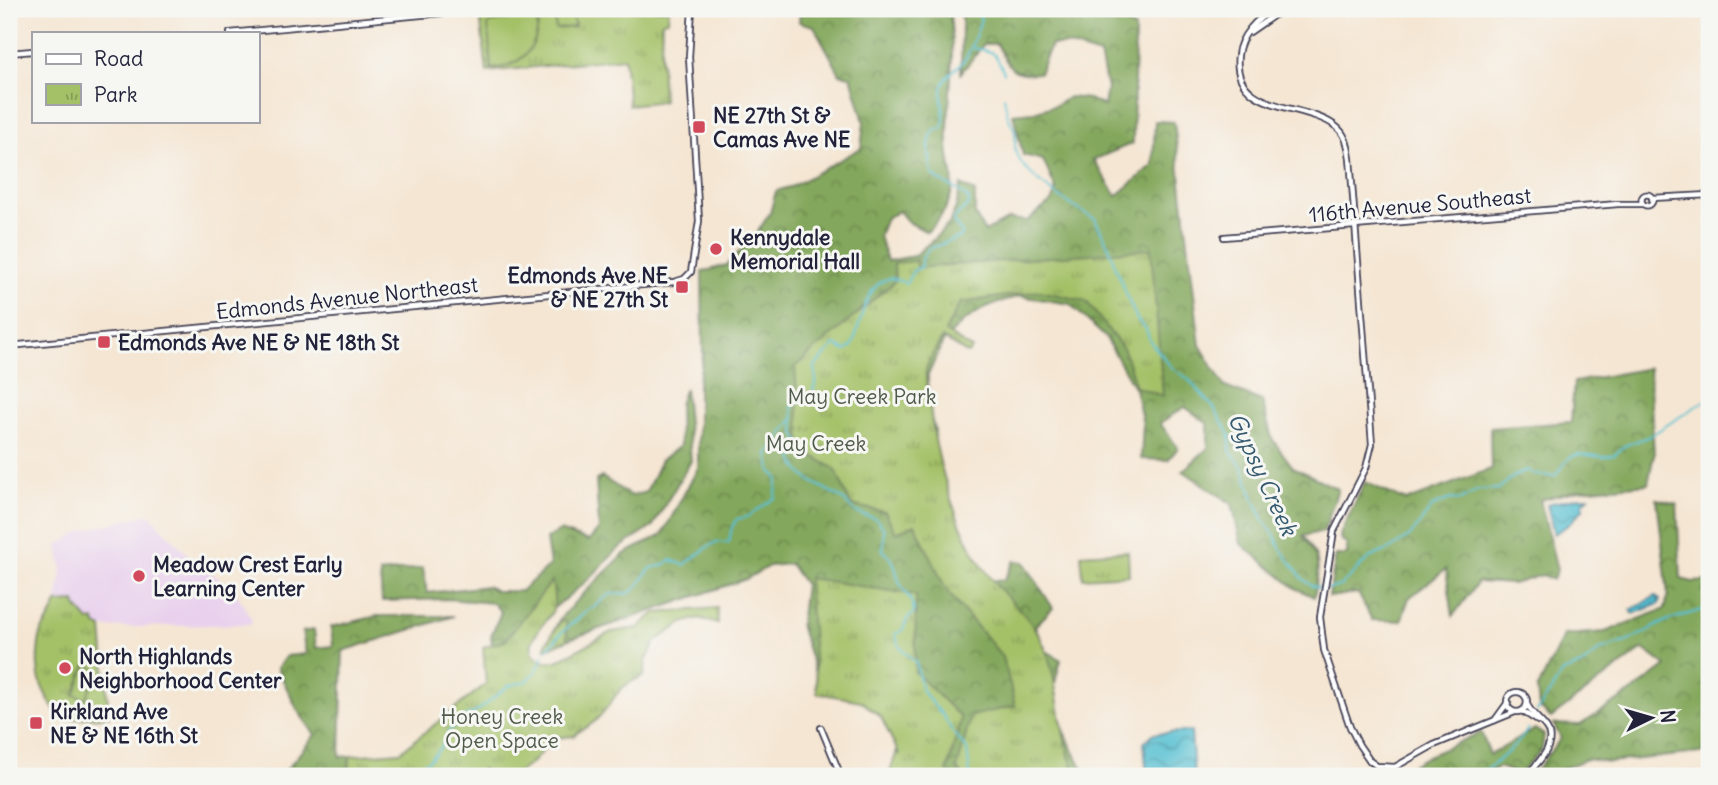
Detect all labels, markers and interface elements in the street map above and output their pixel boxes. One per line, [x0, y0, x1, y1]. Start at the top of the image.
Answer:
legend [32, 32, 259, 122]
text: Road [94, 45, 143, 72]
text: Park [94, 81, 137, 108]
place label: NE 27th St & Camas Ave NE [713, 102, 850, 153]
marker: NE 27th St & Camas Ave NE [691, 119, 707, 135]
street label: 116th Avenue Southeast [1308, 182, 1532, 228]
place label: Kennydale Memorial Hall [730, 224, 860, 275]
marker: Kennydale Memorial Hall [708, 241, 724, 257]
place label: Edmonds Ave NE & NE 27th St [508, 262, 669, 313]
street label: Edmonds Avenue Northeast [215, 271, 479, 325]
marker: Edmonds Ave NE & NE 27th St [674, 279, 690, 295]
place label: Edmonds Ave NE & NE 18th St [118, 329, 400, 356]
marker: Edmonds Ave NE & NE 18th St [96, 334, 112, 350]
park label: May Creek Park [787, 383, 937, 410]
water label: Gypsy Creek [1222, 408, 1305, 541]
park label: May Creek [766, 430, 866, 457]
place label: Meadow Crest Early Learning Center [153, 551, 343, 602]
marker: Meadow Crest Early Learning Center [131, 568, 147, 584]
place label: North Highlands Neighborhood Center [79, 643, 282, 694]
marker: North Highlands Neighborhood Center [57, 660, 73, 676]
north arrow [1616, 684, 1686, 754]
place label: Kirkland Ave NE & NE 16th St [50, 698, 199, 749]
park label: Honey Creek Open Space [441, 703, 563, 754]
text: N [1655, 709, 1680, 724]
marker: Kirkland Ave NE & NE 16th St [28, 715, 44, 731]

